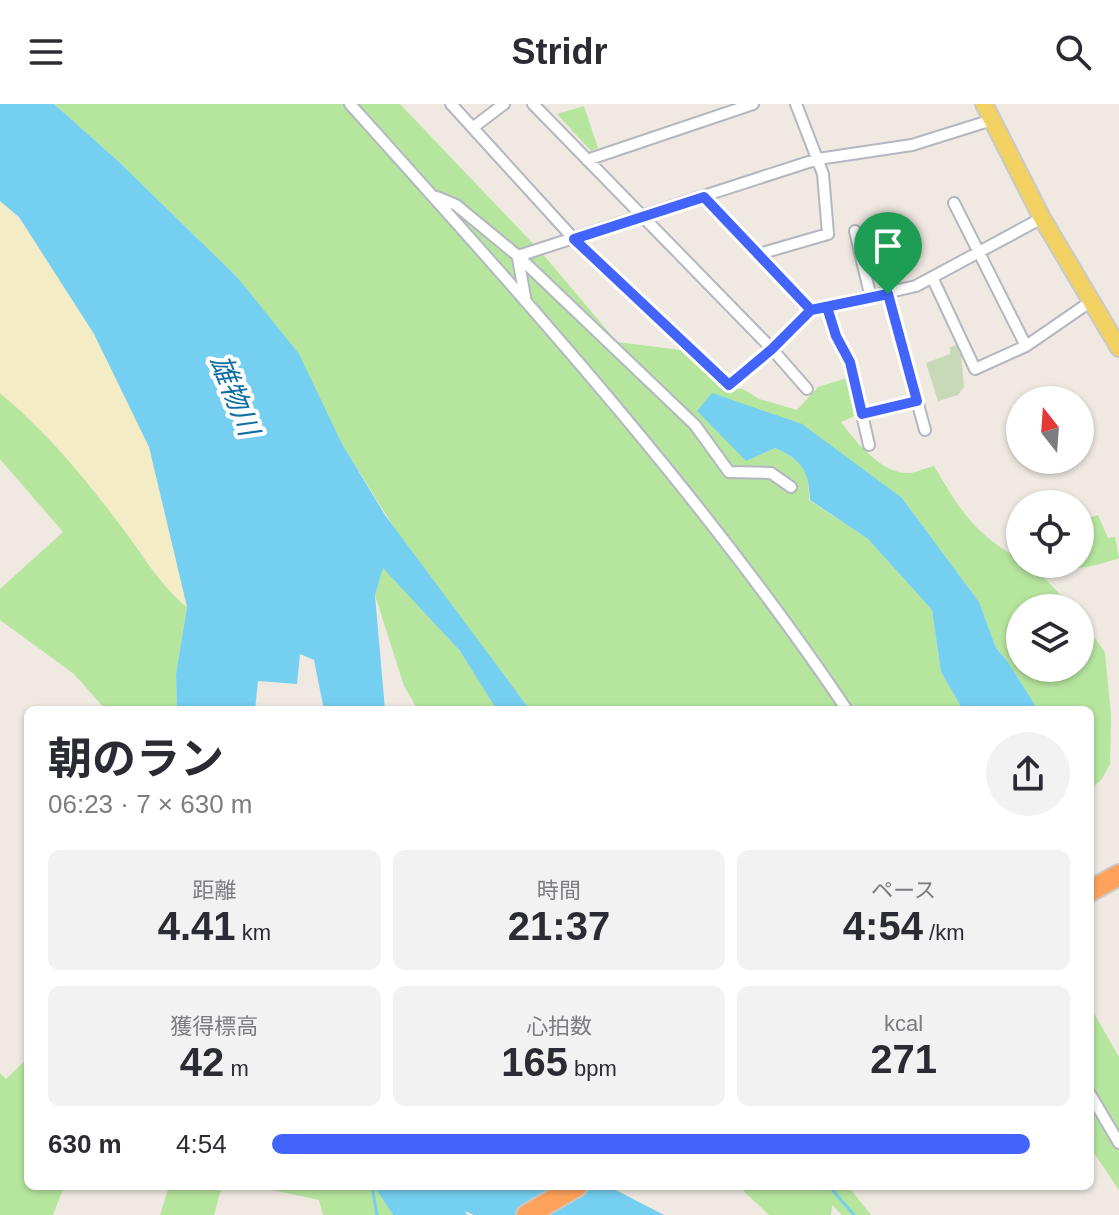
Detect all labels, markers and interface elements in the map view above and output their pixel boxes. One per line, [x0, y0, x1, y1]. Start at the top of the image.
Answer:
icon: menu [24, 30, 68, 74]
icon: search [1051, 30, 1095, 74]
text: Stridr [511, 31, 608, 72]
pin [854, 212, 922, 294]
icon: arrive [866, 224, 910, 268]
water label: 雄物川 [204, 350, 266, 443]
north arrow [1006, 386, 1094, 474]
map controls [1006, 386, 1094, 682]
button: locate [1006, 490, 1094, 578]
button: layers [1006, 594, 1094, 682]
button: share [986, 732, 1070, 816]
text: 朝のラン [48, 734, 224, 783]
text: 06:23 · 7 × 630 m [48, 789, 253, 819]
text: 距離 [192, 878, 236, 903]
text: 時間 [537, 878, 581, 903]
text: ペース [871, 878, 936, 903]
text: 4.41 [158, 904, 236, 948]
text: 21:37 [508, 904, 610, 948]
text: 4:54 [843, 904, 923, 948]
text: km [236, 920, 271, 945]
text: /km [923, 920, 964, 945]
text: kcal [884, 1011, 923, 1036]
text: 獲得標高 [170, 1014, 258, 1039]
text: 心拍数 [526, 1014, 592, 1039]
text: 271 [870, 1037, 937, 1081]
text: 42 [180, 1040, 224, 1084]
text: 165 [501, 1040, 568, 1084]
text: m [224, 1056, 249, 1081]
text: bpm [568, 1056, 617, 1081]
text: 630 m [48, 1129, 122, 1159]
text: 4:54 [176, 1129, 227, 1159]

